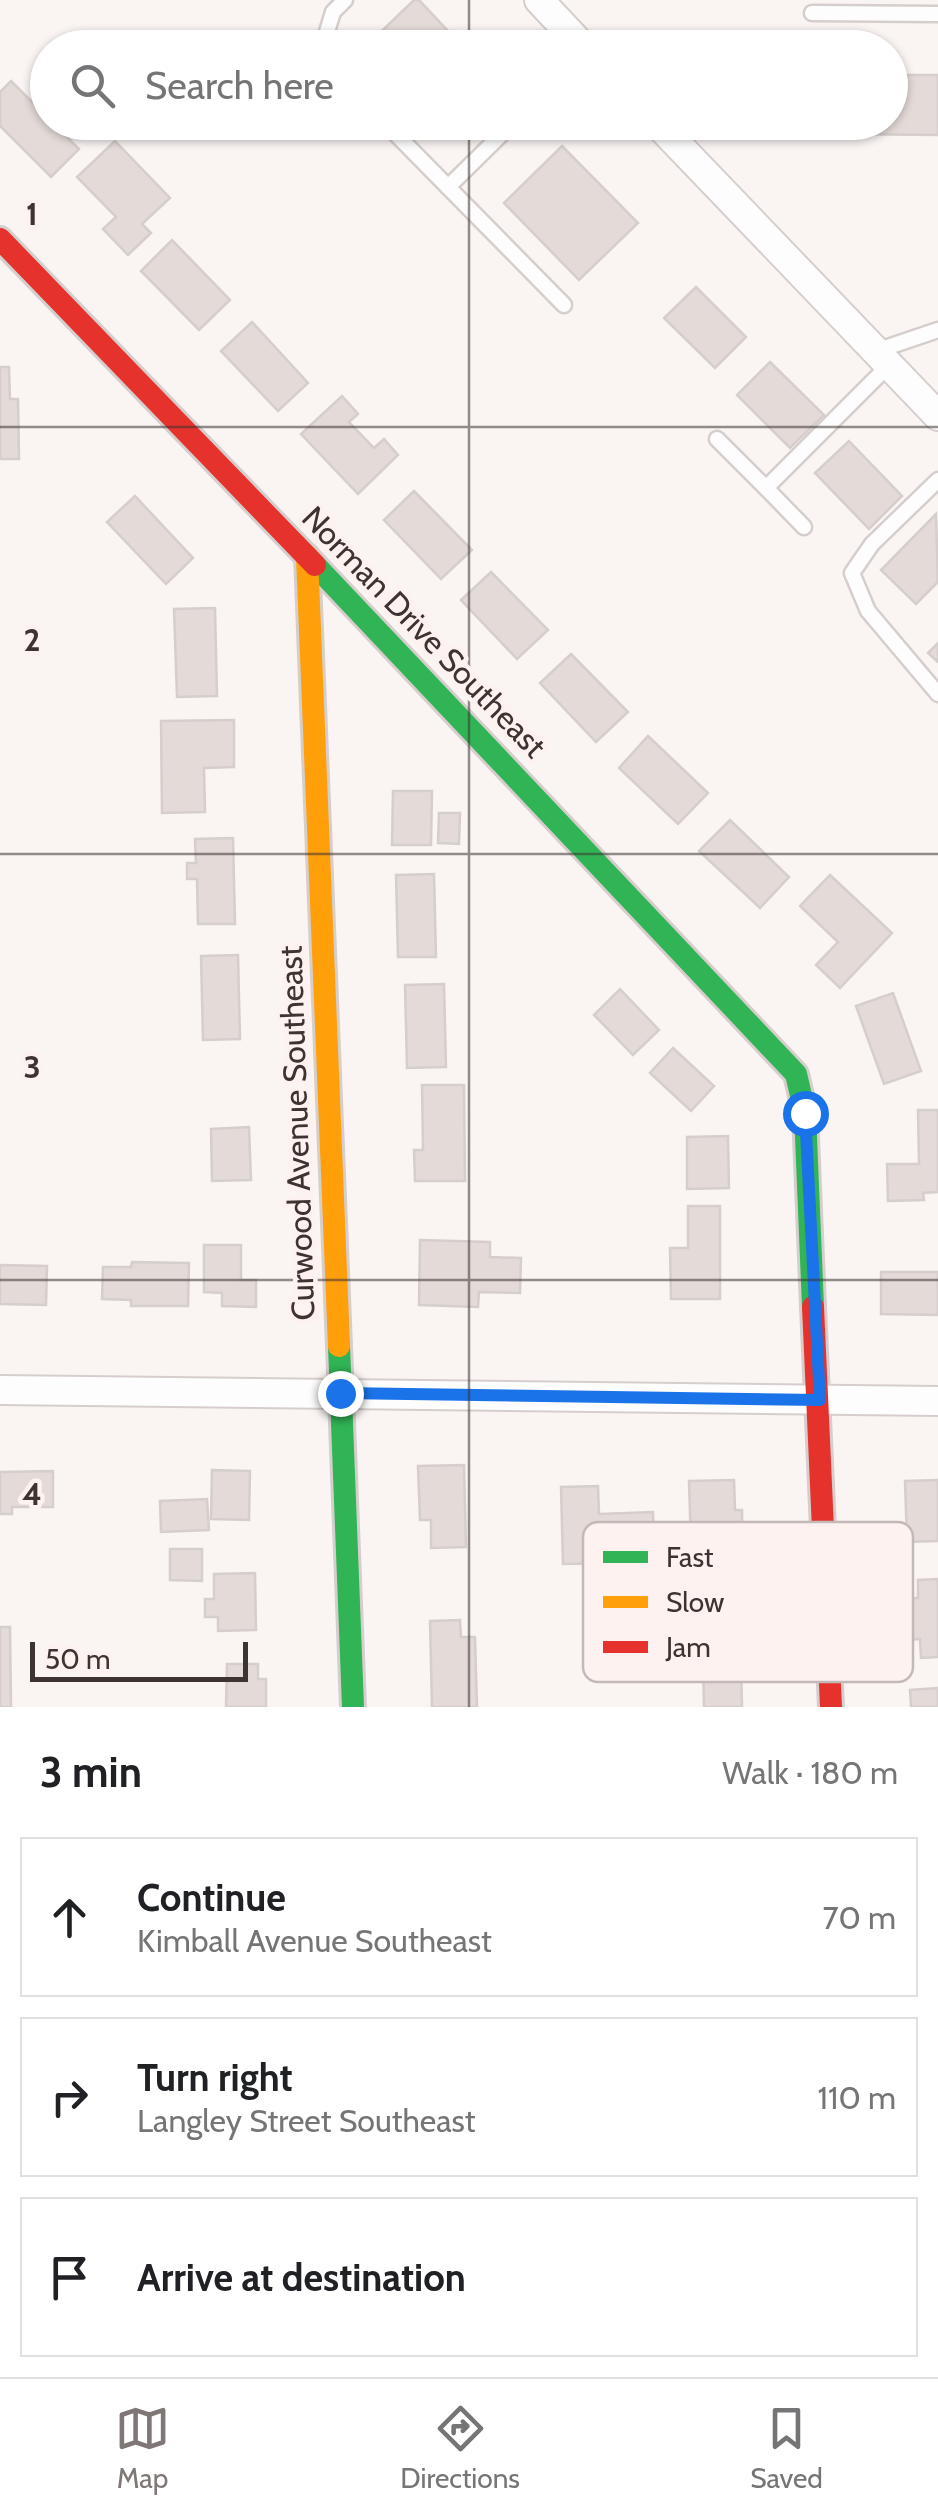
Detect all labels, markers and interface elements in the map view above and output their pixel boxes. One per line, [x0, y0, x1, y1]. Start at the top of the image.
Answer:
search box [30, 30, 908, 140]
icon: search [65, 58, 120, 113]
text: Search here [145, 62, 334, 109]
text: 1 [26, 194, 38, 233]
street label: Norman Drive Southeast [294, 498, 555, 766]
text: 2 [24, 620, 40, 659]
street label: Curwood Avenue Southeast [270, 945, 323, 1321]
text: 3 [23, 1047, 41, 1086]
route start [783, 1091, 829, 1137]
route end [318, 1371, 364, 1417]
text: 4 [22, 1474, 42, 1513]
legend [583, 1522, 913, 1682]
text: Fast [666, 1540, 714, 1574]
text: Slow [666, 1585, 724, 1619]
text: Jam [665, 1630, 711, 1664]
scale bar [30, 1637, 248, 1682]
text: 50 m [45, 1642, 111, 1676]
text: 3 min [40, 1746, 142, 1798]
text: Walk · 180 m [722, 1753, 898, 1792]
text: Continue [137, 1874, 286, 1921]
icon: ahead [42, 1890, 97, 1945]
text: 70 m [823, 1898, 896, 1937]
text: Kimball Avenue Southeast [137, 1921, 492, 1960]
text: Turn right [137, 2054, 293, 2101]
icon: right [42, 2070, 97, 2125]
text: 110 m [818, 2078, 896, 2117]
text: Langley Street Southeast [137, 2101, 476, 2140]
icon: arrive [42, 2250, 97, 2305]
text: Arrive at destination [137, 2254, 466, 2301]
tab: Map [115, 2401, 170, 2495]
tab: Directions [400, 2401, 520, 2495]
tab: Saved [750, 2401, 823, 2495]

